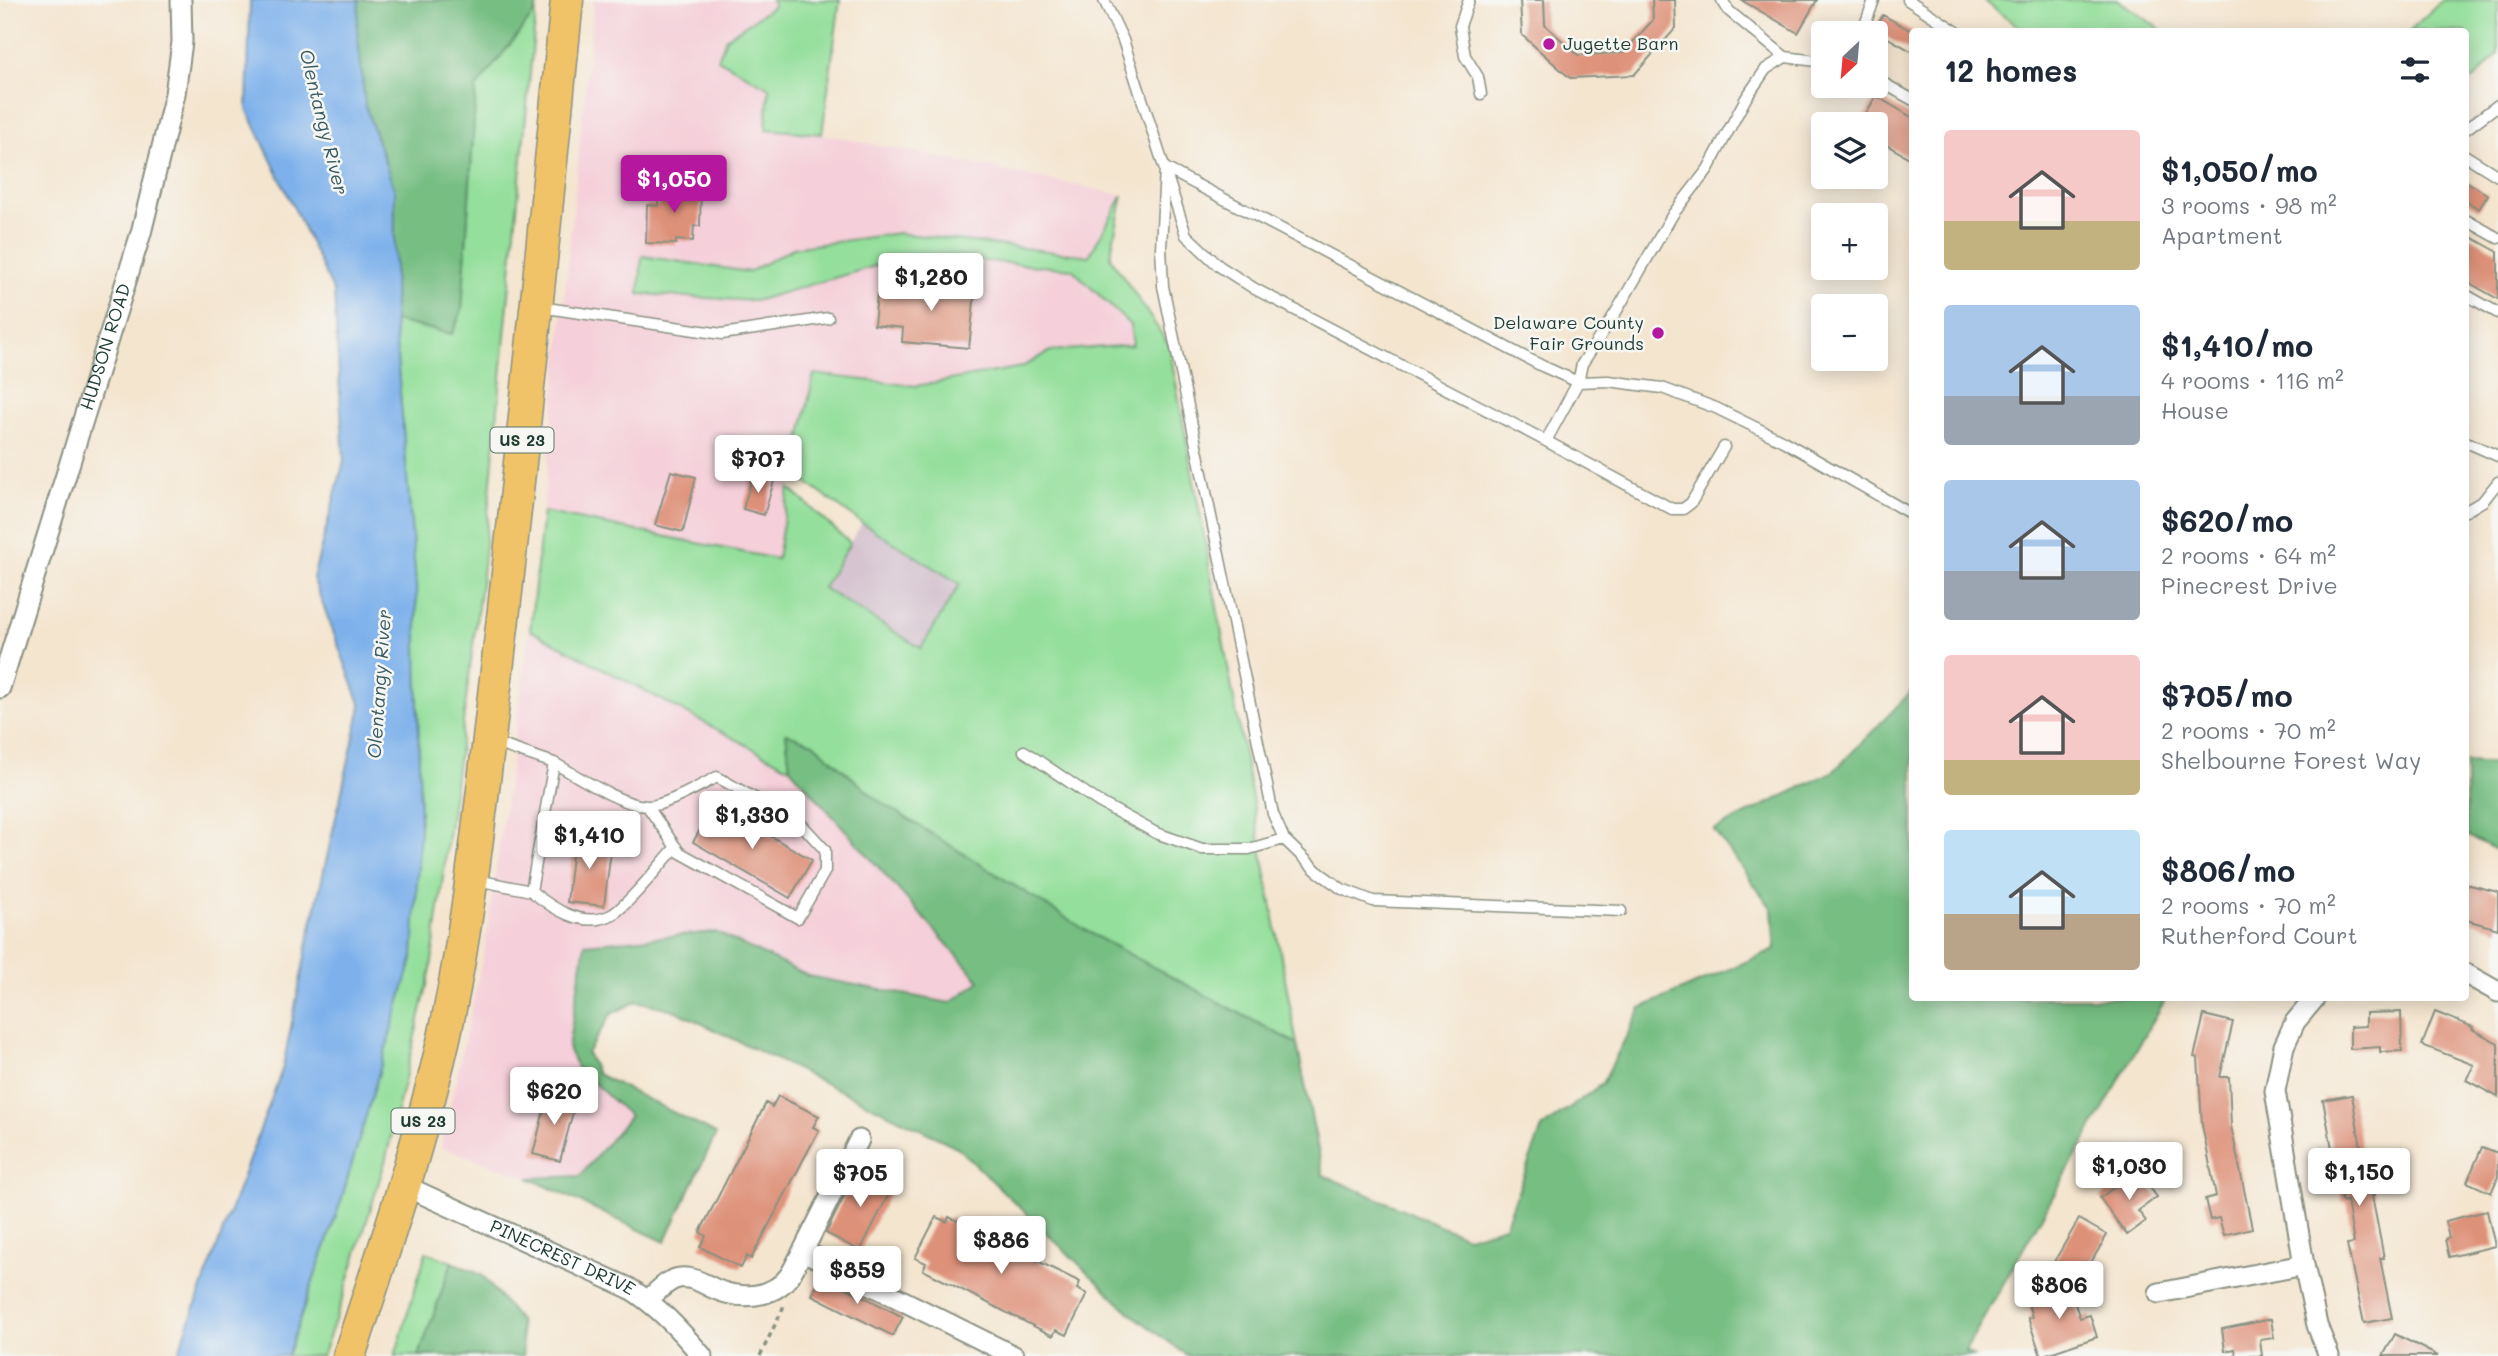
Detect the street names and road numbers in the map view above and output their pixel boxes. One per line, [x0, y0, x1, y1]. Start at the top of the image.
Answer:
street label: HUDSON ROAD [74, 280, 136, 413]
road number: US 23 [490, 428, 554, 452]
road number: US 23 [392, 1108, 454, 1134]
street label: PINECREST DRIVE [486, 1213, 640, 1300]

